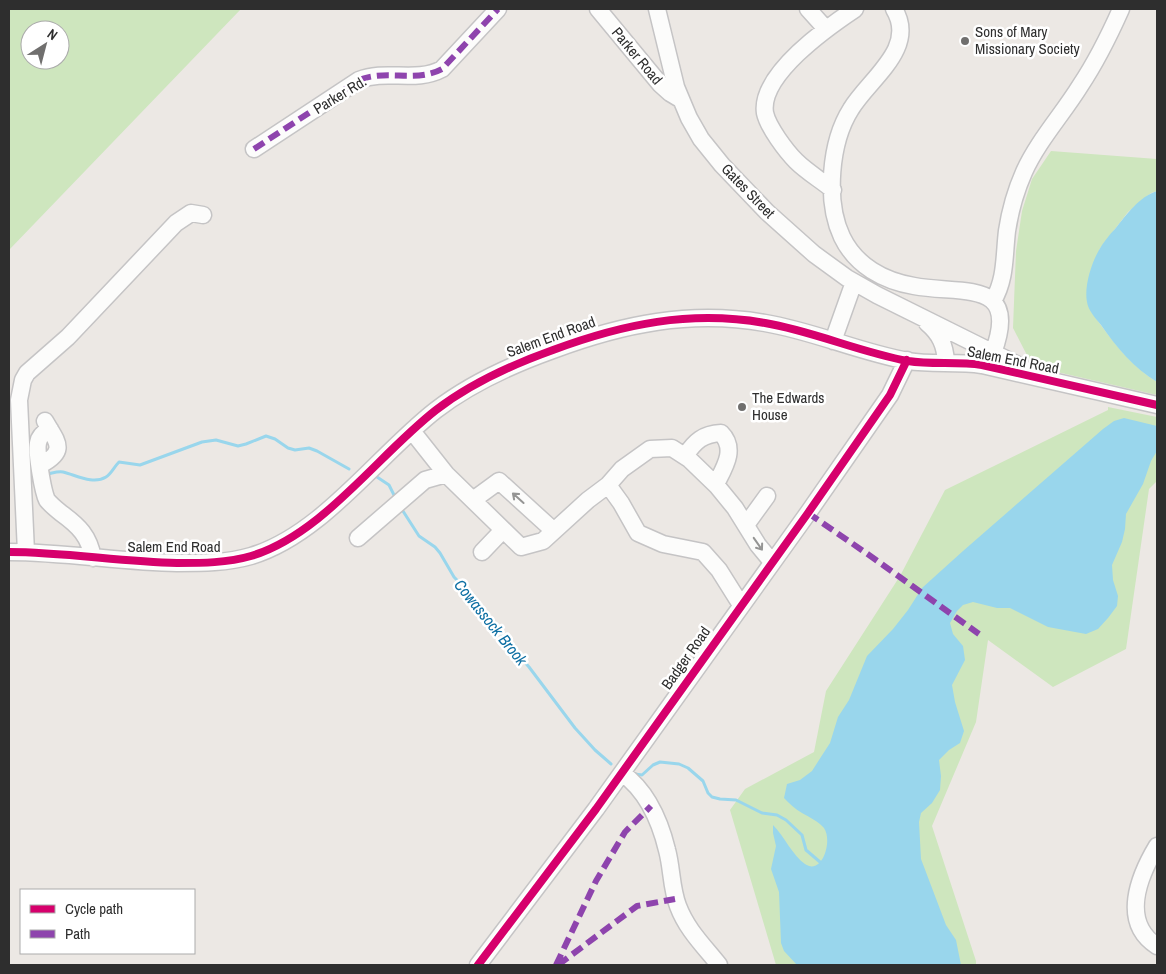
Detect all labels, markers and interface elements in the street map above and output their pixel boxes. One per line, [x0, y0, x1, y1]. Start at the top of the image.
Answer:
north arrow [20, 20, 70, 70]
place label: Sons of Mary Missionary Society [975, 21, 1080, 59]
street label: Parker Road [607, 22, 668, 89]
text: N [44, 25, 61, 44]
marker: Sons of Mary Missionary Society [959, 35, 971, 47]
street label: Parker Rd. [309, 70, 370, 119]
street label: Gates Street [717, 159, 780, 223]
street label: Salem End Road [504, 311, 598, 362]
street label: Salem End Road [965, 340, 1061, 379]
place label: The Edwards House [752, 387, 824, 425]
marker: The Edwards House [736, 401, 748, 413]
one-way arrow [512, 492, 524, 504]
street label: Salem End Road [128, 536, 221, 557]
one-way arrow [753, 537, 763, 551]
water label: Cowassock Brook [449, 574, 533, 670]
street label: Badger Road [656, 622, 715, 693]
legend [20, 889, 195, 954]
text: Cycle path [65, 898, 123, 919]
text: Path [65, 923, 90, 944]

